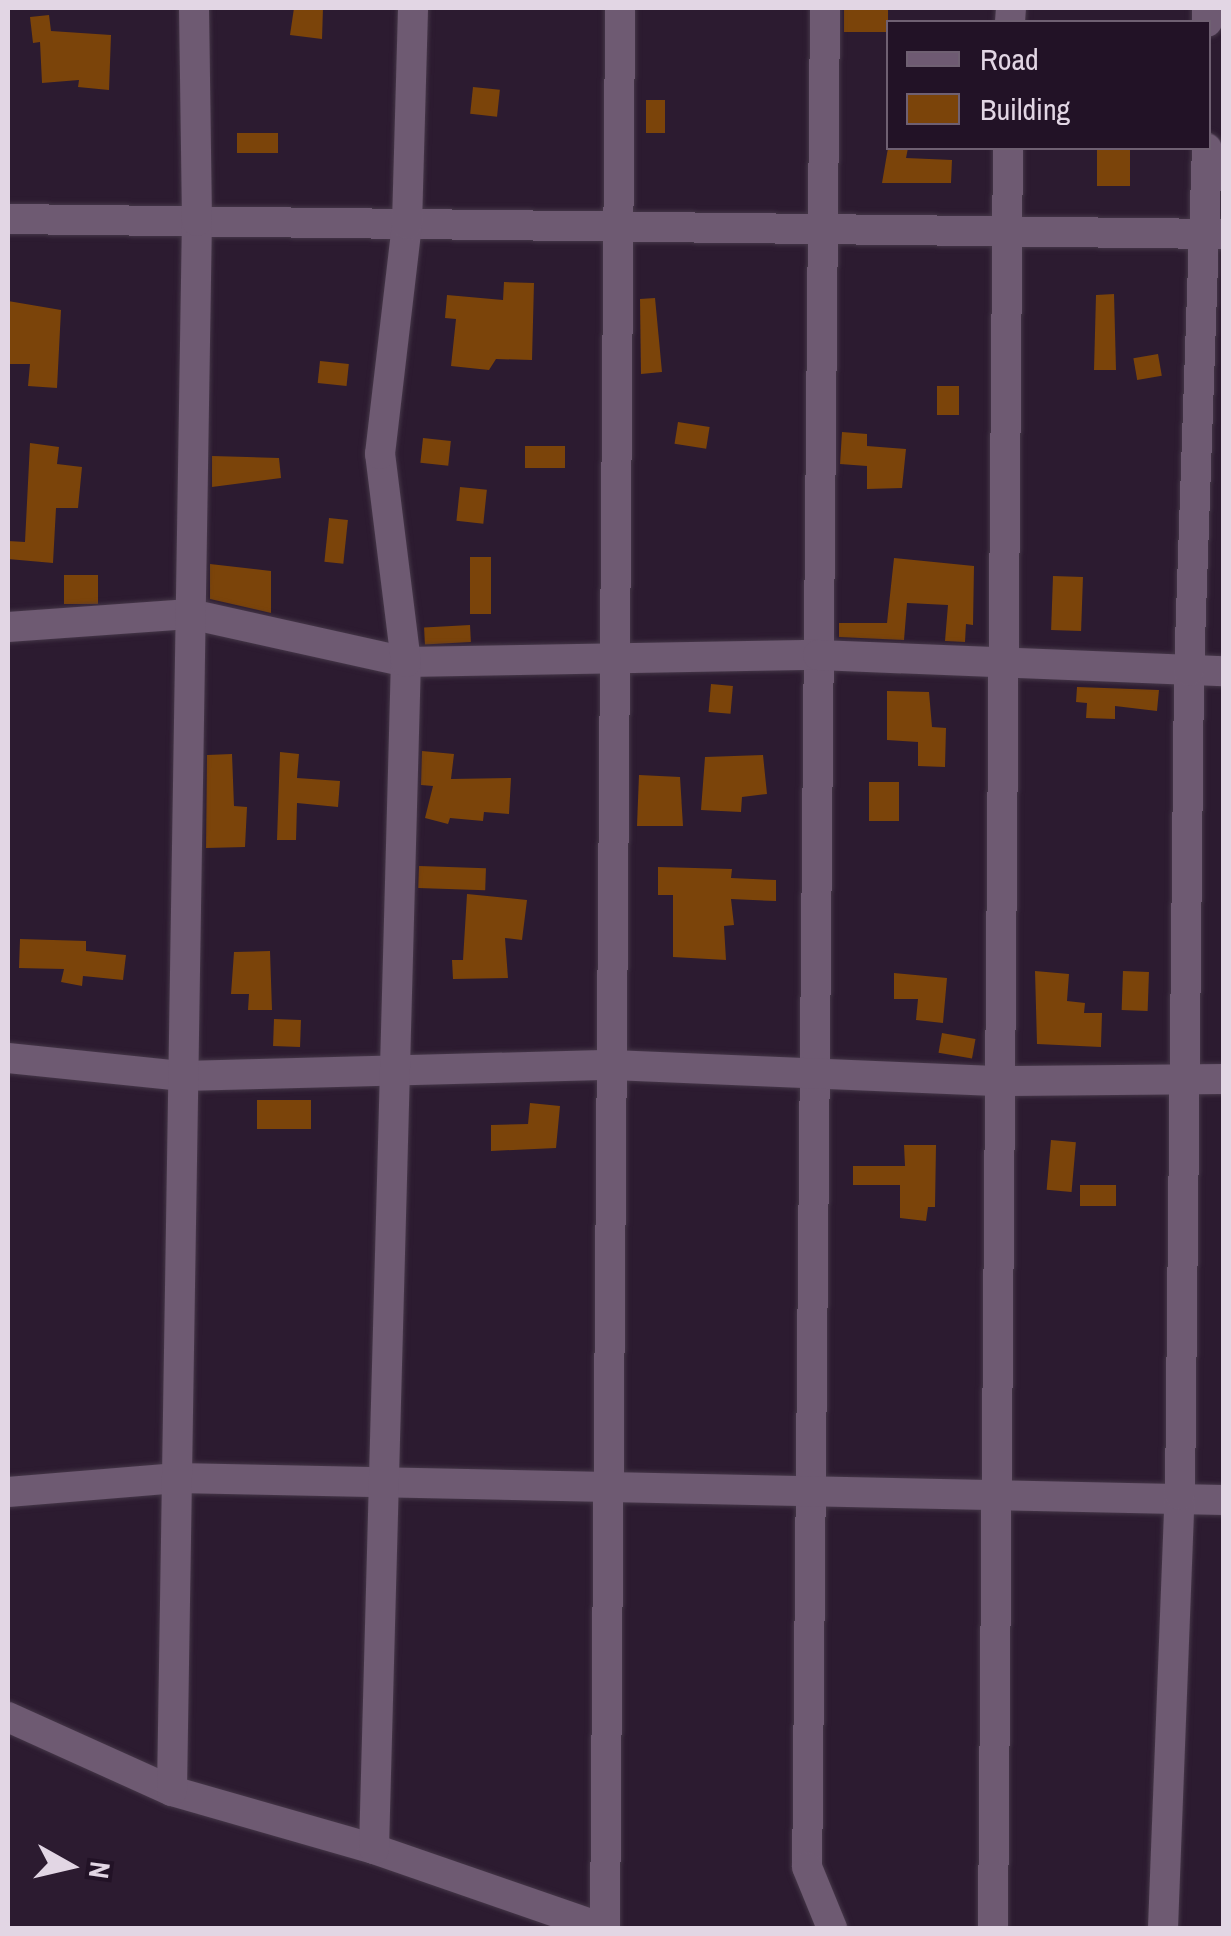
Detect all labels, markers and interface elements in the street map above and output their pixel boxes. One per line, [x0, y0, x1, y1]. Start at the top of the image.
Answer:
legend [886, 20, 1211, 150]
text: Road [980, 39, 1039, 79]
text: Building [980, 89, 1070, 129]
north arrow [20, 1816, 120, 1916]
text: N [80, 1859, 120, 1881]

